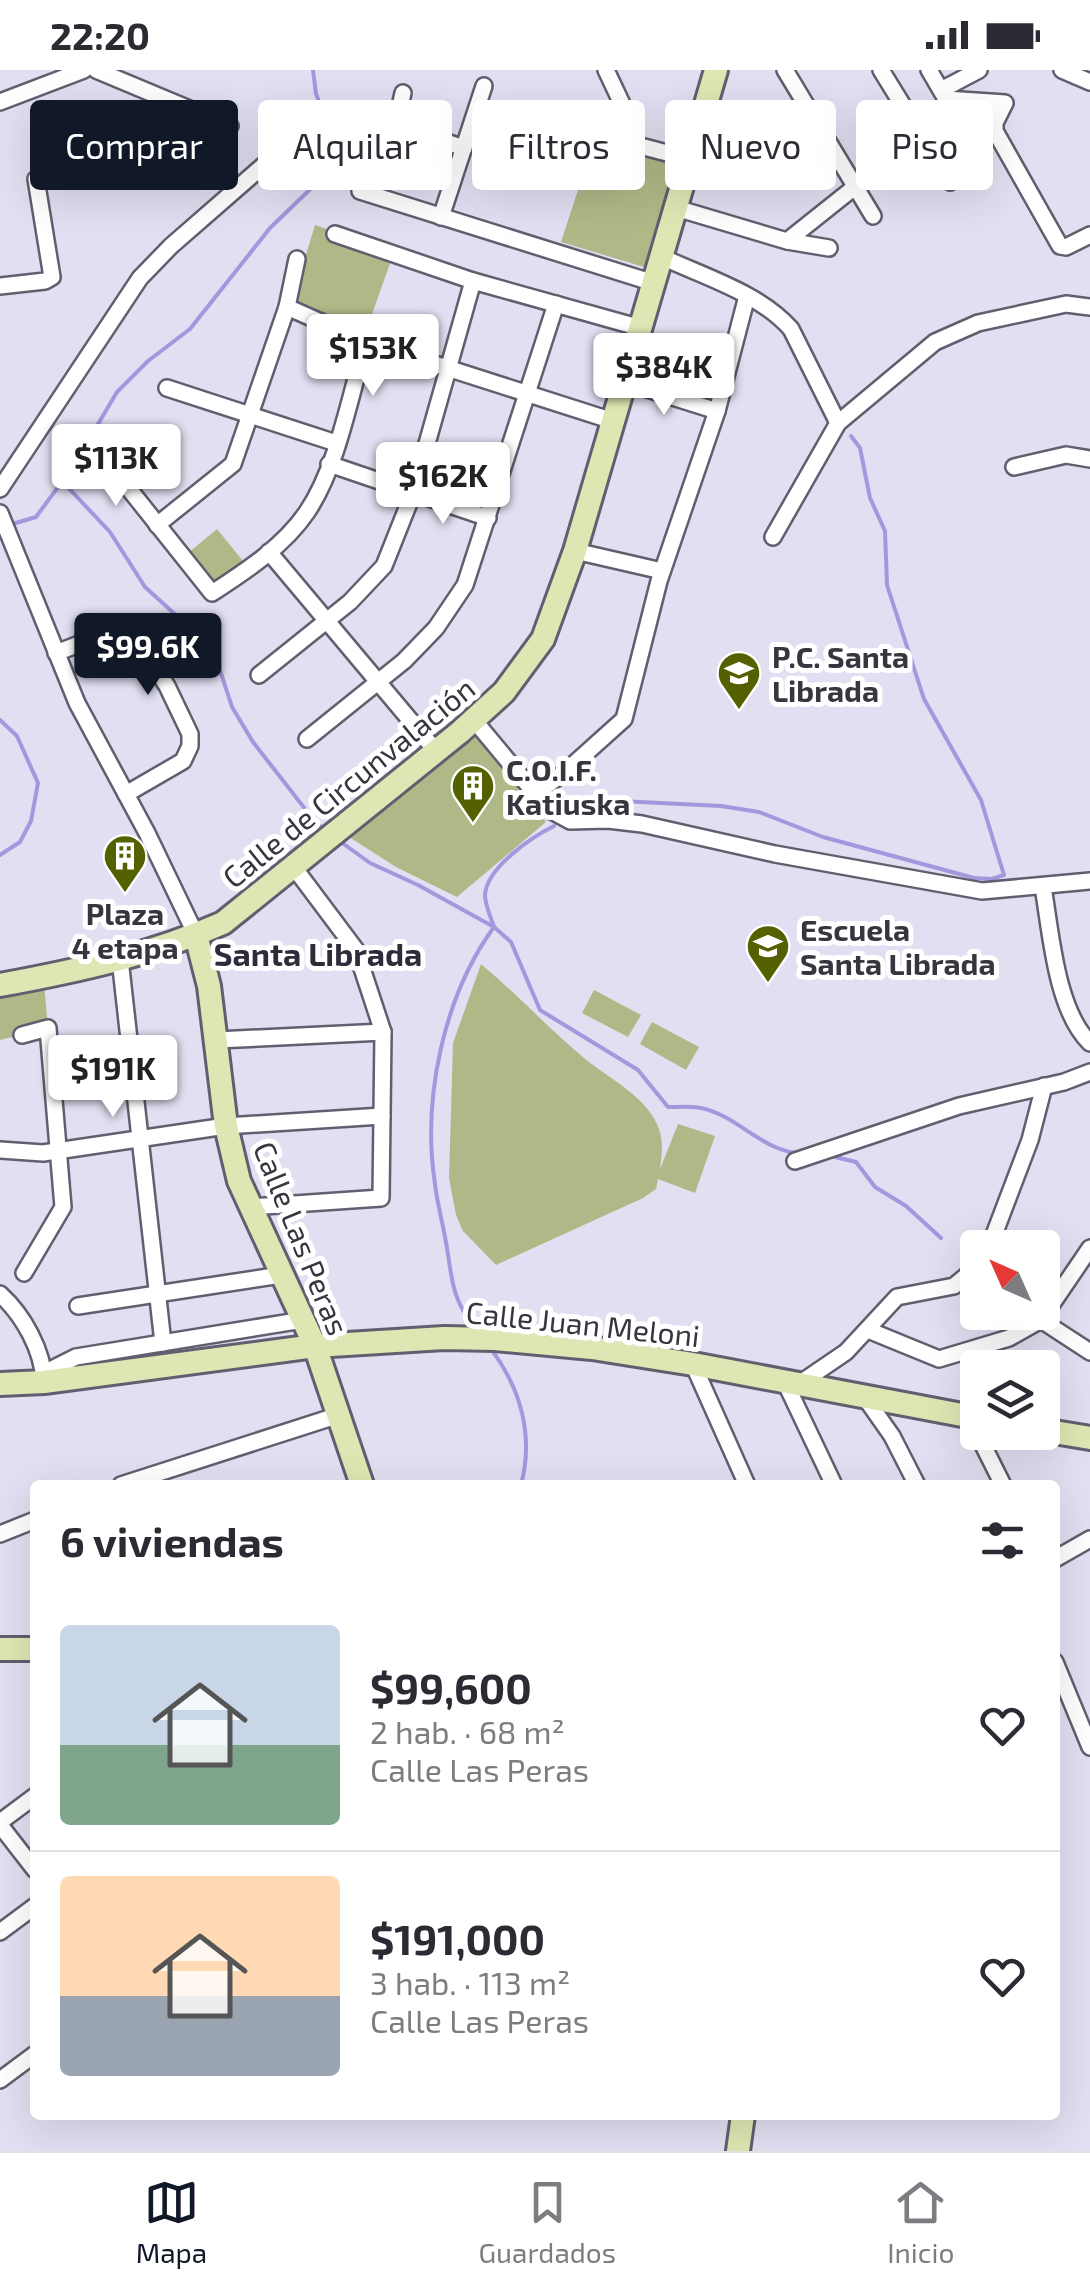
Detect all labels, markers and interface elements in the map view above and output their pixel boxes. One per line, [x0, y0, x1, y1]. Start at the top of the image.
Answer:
text: 22:20 [50, 12, 150, 58]
chip: Comprar [30, 100, 238, 190]
chip: Alquilar [258, 100, 452, 190]
chip: Filtros [472, 100, 645, 190]
chip: Nuevo [665, 100, 836, 190]
chip: Piso [856, 100, 993, 190]
pin: $153K [303, 314, 443, 399]
text: $153K [329, 327, 417, 365]
pin: $384K [594, 333, 734, 418]
text: $384K [615, 346, 713, 384]
pin: $113K [46, 424, 186, 509]
text: $113K [74, 437, 158, 475]
pin: $162K [373, 442, 513, 527]
text: $162K [398, 455, 488, 493]
pin: $99.6K [67, 613, 229, 698]
text: $99.6K [96, 626, 200, 664]
place label: P.C. Santa Librada [772, 638, 909, 708]
school or university icon: P.C. Santa Librada [716, 650, 762, 711]
street label: Calle de Circunvalación [215, 669, 481, 895]
place label: C.O.I.F. Katiuska [506, 751, 630, 821]
building icon: C.O.I.F. Katiuska [450, 763, 496, 824]
building icon: Plaza 4 etapa [102, 833, 148, 894]
place label: Plaza 4 etapa [71, 895, 179, 965]
place label: Escuela Santa Librada [800, 911, 996, 981]
school or university icon: Escuela Santa Librada [745, 923, 791, 984]
district label: Santa Librada [214, 934, 422, 972]
pin: $191K [43, 1035, 183, 1120]
text: $191K [70, 1048, 156, 1086]
street label: Calle Las Peras [247, 1136, 357, 1340]
north arrow [960, 1230, 1060, 1330]
map controls [960, 1230, 1060, 1450]
street label: Calle Juan Meloni [464, 1293, 702, 1353]
button: layers [960, 1350, 1060, 1450]
icon: filters [975, 1513, 1030, 1568]
text: 6 viviendas [60, 1515, 284, 1565]
text: $99,600 [370, 1662, 532, 1712]
icon: home [140, 1665, 260, 1785]
icon: heart [975, 1698, 1030, 1753]
text: 2 hab. · 68 m² [370, 1712, 565, 1750]
text: Calle Las Peras [370, 1750, 589, 1788]
text: $191,000 [370, 1913, 545, 1963]
icon: home [140, 1916, 260, 2036]
icon: heart [975, 1949, 1030, 2004]
text: 3 hab. · 113 m² [370, 1963, 570, 2001]
text: Calle Las Peras [370, 2001, 589, 2039]
tab: Mapa [136, 2175, 207, 2269]
tab: Guardados [478, 2175, 616, 2269]
tab: Inicio [887, 2175, 954, 2269]

